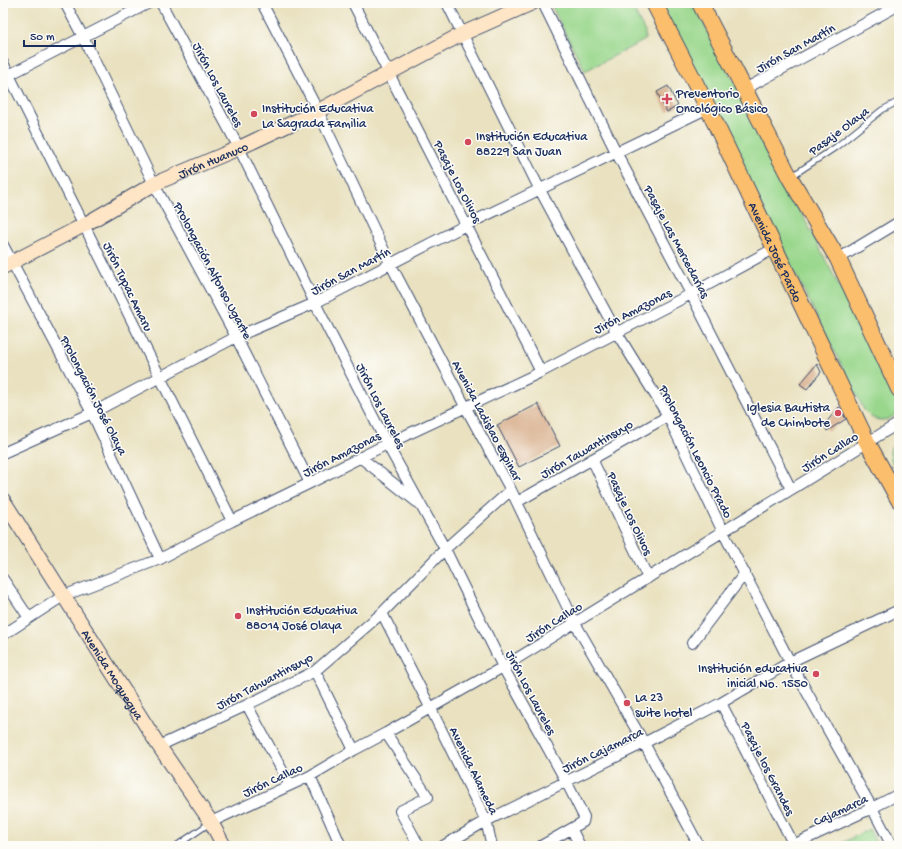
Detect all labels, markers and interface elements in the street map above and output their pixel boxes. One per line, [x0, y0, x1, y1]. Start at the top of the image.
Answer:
street label: Jirón San Martín [754, 21, 839, 77]
scale bar [24, 22, 95, 48]
text: 50 m [30, 31, 55, 45]
street label: Jirón Los Laureles [188, 40, 246, 131]
place label: Preventorio Oncológico Básico [675, 87, 768, 117]
marker: Preventorio Oncológico Básico [661, 93, 673, 105]
place label: Institución Educativa La Sagrada Familia [262, 102, 374, 132]
street label: Pasaje Olaya [806, 104, 873, 160]
marker: Institución Educativa La Sagrada Familia [249, 109, 259, 119]
place label: Institución Educativa 88229 San Juan [476, 130, 588, 160]
marker: Institución Educativa 88229 San Juan [463, 137, 473, 147]
street label: Pasaje Los Olivos [429, 138, 484, 227]
street label: Jirón Huanuco [176, 140, 251, 183]
street label: Pasaje Las Mercedarias [639, 182, 712, 302]
street label: Prolongación Alfonso Ugarte [169, 199, 254, 342]
street label: Avenida José Pardo [744, 200, 804, 305]
street label: Jirón Tupac Amaru [99, 240, 155, 334]
street label: Jirón San Martín [309, 245, 394, 299]
street label: Jirón Amazonas [592, 286, 676, 338]
street label: Prolongación José Olaya [56, 333, 130, 459]
street label: Avenida Ladislao Espinar [448, 358, 525, 485]
street label: Jirón Los Laureles [352, 361, 408, 452]
street label: Prolongación Leoncio Prado [654, 382, 735, 521]
place label: Iglesia Bautista de Chimbote [747, 401, 831, 431]
marker: Iglesia Bautista de Chimbote [833, 408, 843, 418]
street label: Jirón Tawantinsuyo [538, 417, 636, 483]
street label: Jirón Amazonas [301, 429, 385, 481]
street label: Jirón Callao [799, 430, 862, 477]
street label: Pasaje Los Olivos [602, 469, 655, 559]
street label: Jirón Callao [523, 600, 586, 647]
place label: Institución Educativa 88014 José Olaya [246, 604, 358, 634]
marker: Institución Educativa 88014 José Olaya [233, 611, 243, 621]
street label: Avenida Moquegua [77, 627, 146, 724]
street label: Jirón Los Laureles [501, 648, 559, 739]
street label: Jirón Tahuantinsuyo [214, 650, 316, 714]
place label: Institución educativa inicial No. 1550 [698, 662, 809, 692]
marker: Institución educativa inicial No. 1550 [811, 669, 821, 679]
place label: La 23 suite hotel [635, 691, 693, 721]
marker: La 23 suite hotel [622, 698, 632, 708]
street label: Pasaje los Grandes [736, 719, 797, 819]
street label: Avenida Alameda [445, 725, 501, 818]
street label: Jirón Cajamarca [560, 725, 647, 777]
street label: Jirón Callao [241, 761, 306, 802]
street label: Cajamarca [812, 792, 871, 830]

